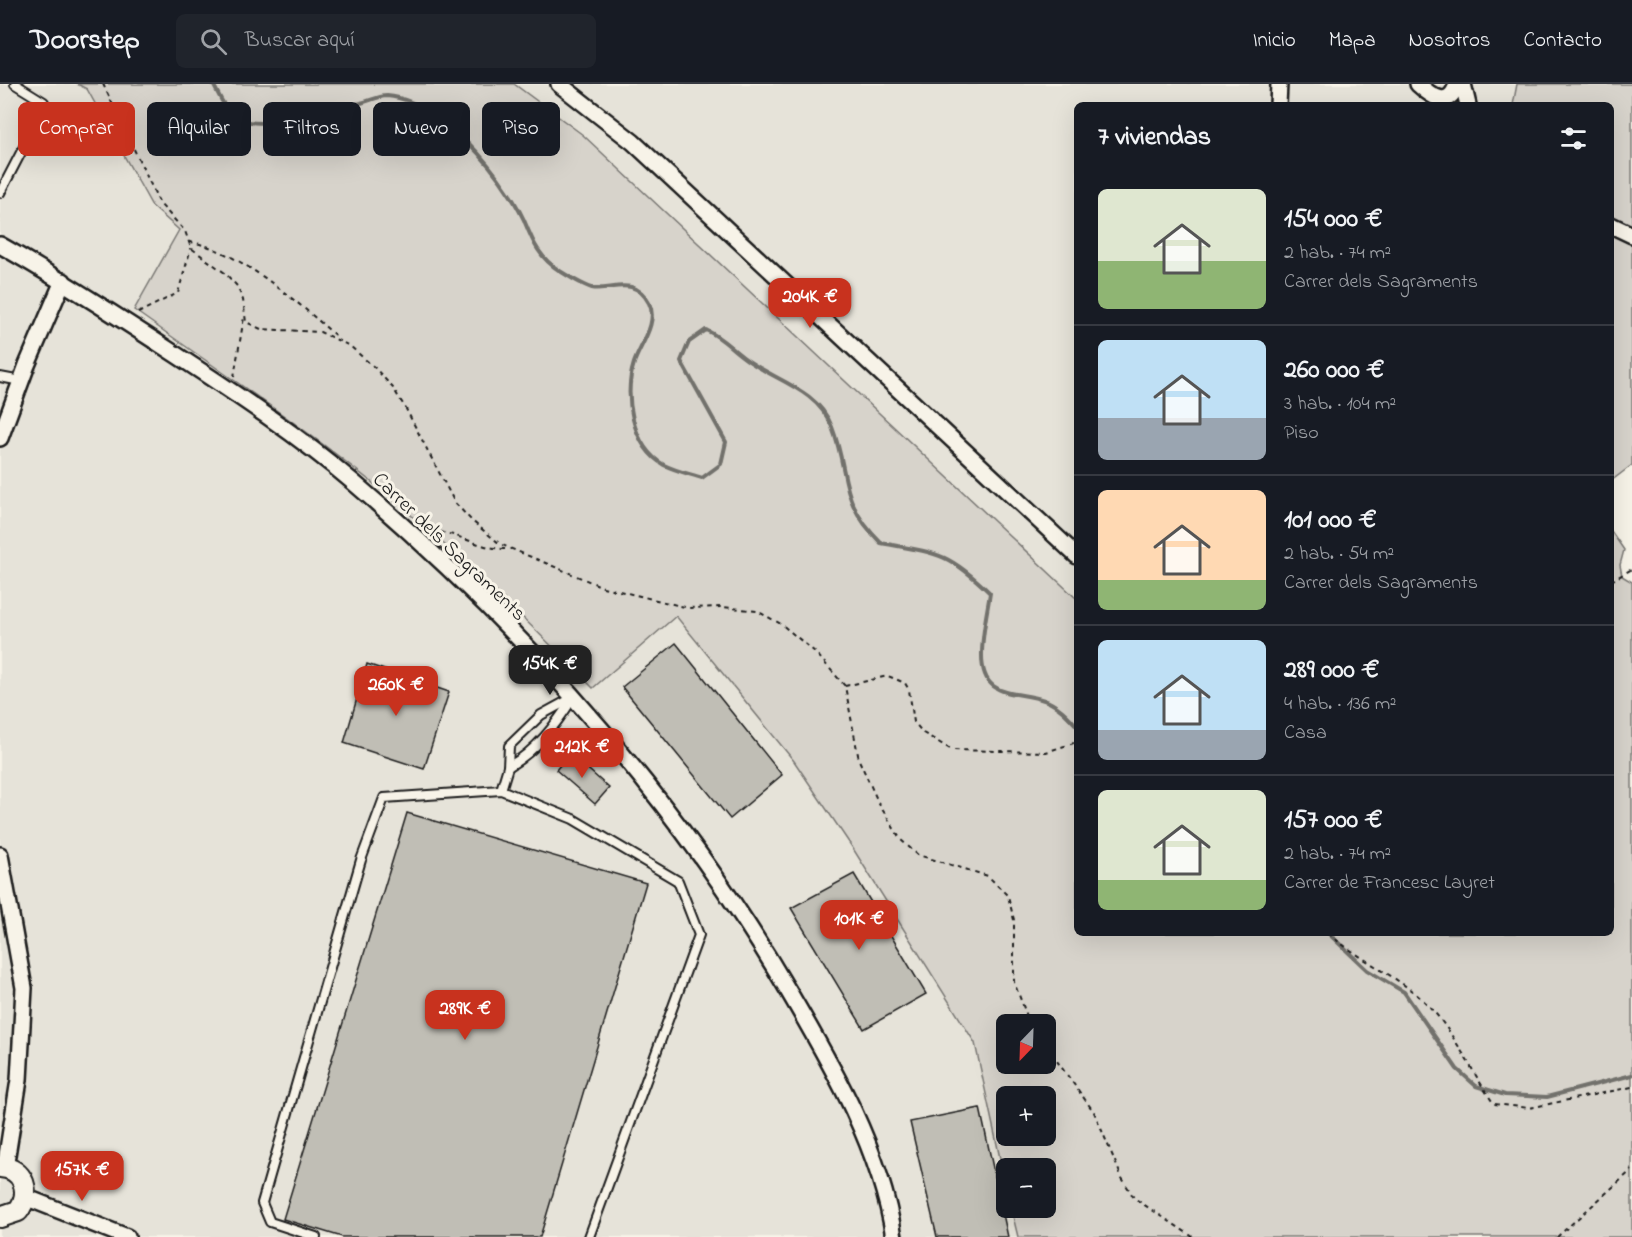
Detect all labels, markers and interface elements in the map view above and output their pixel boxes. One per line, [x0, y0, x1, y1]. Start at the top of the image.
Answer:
search box [176, 14, 596, 68]
text: Doorstep [30, 21, 140, 62]
icon: search [197, 25, 230, 58]
text: Buscar aquí [245, 25, 355, 57]
text: Inicio [1253, 26, 1296, 56]
text: Mapa [1329, 26, 1376, 56]
text: Nosotros [1409, 26, 1491, 56]
text: Contacto [1524, 26, 1602, 56]
chip: Comprar [18, 102, 135, 156]
chip: Alquilar [147, 102, 251, 156]
chip: Filtros [263, 102, 361, 156]
chip: Nuevo [373, 102, 470, 156]
chip: Piso [482, 102, 560, 156]
text: 7 viviendas [1098, 119, 1211, 157]
icon: filters [1557, 122, 1590, 155]
text: 154 000 € [1284, 201, 1383, 239]
icon: home [1146, 213, 1218, 285]
text: 2 hab. · 74 m² [1284, 239, 1391, 268]
text: Carrer dels Sagraments [1284, 268, 1478, 297]
pin: 204K € [761, 278, 859, 329]
text: 204K € [782, 283, 838, 312]
text: 260 000 € [1284, 352, 1384, 390]
icon: home [1146, 364, 1218, 436]
text: 3 hab. · 104 m² [1284, 390, 1396, 419]
text: Piso [1284, 419, 1319, 448]
street label: Carrer dels Sagraments [364, 466, 532, 630]
text: 101 000 € [1284, 502, 1377, 540]
icon: home [1146, 514, 1218, 586]
text: 2 hab. · 54 m² [1284, 540, 1394, 569]
text: Carrer dels Sagraments [1284, 569, 1478, 598]
pin: 154K € [501, 645, 599, 696]
text: 154K € [523, 650, 577, 679]
text: 289 000 € [1284, 652, 1379, 690]
icon: home [1146, 664, 1218, 736]
pin: 260K € [347, 666, 445, 717]
text: 260K € [368, 671, 424, 700]
text: 4 hab. · 136 m² [1284, 690, 1396, 719]
text: Casa [1284, 719, 1327, 748]
pin: 212K € [533, 728, 631, 779]
text: 212K € [555, 733, 609, 762]
text: 157 000 € [1284, 802, 1383, 840]
icon: home [1146, 814, 1218, 886]
text: 2 hab. · 74 m² [1284, 840, 1391, 869]
text: Carrer de Francesc Layret [1284, 869, 1495, 898]
pin: 101K € [810, 900, 908, 951]
text: 101K € [834, 905, 884, 934]
pin: 289K € [416, 990, 514, 1041]
text: 289K € [439, 995, 491, 1024]
north arrow [996, 1014, 1056, 1074]
map controls [996, 1014, 1056, 1218]
button: + [996, 1086, 1056, 1146]
pin: 157K € [33, 1151, 131, 1202]
text: 157K € [55, 1156, 109, 1185]
button: − [996, 1158, 1056, 1218]

